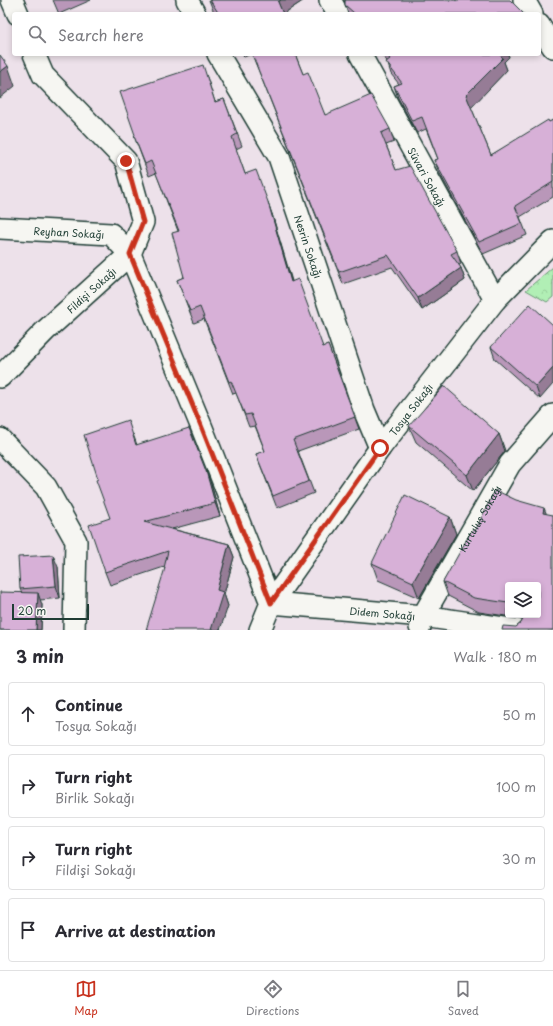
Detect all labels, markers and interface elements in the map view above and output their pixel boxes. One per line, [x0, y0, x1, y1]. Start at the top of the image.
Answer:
search box [12, 12, 541, 56]
icon: search [26, 23, 48, 45]
text: Search here [58, 23, 144, 46]
street label: Süvari Sokağı [405, 144, 450, 209]
route end [117, 152, 135, 170]
street label: Nesrin Sokağı [291, 213, 327, 280]
street label: Reyhan Sokağı [33, 222, 105, 241]
street label: Fildişi Sokağı [63, 263, 119, 316]
street label: Tosya Sokağı [385, 379, 436, 439]
route start [371, 439, 389, 457]
street label: Kurtuluş Sokağı [454, 482, 504, 554]
map controls [505, 582, 541, 618]
button: layers [505, 582, 541, 618]
scale bar [12, 602, 89, 621]
text: 20 m [18, 602, 46, 619]
street label: Didem Sokağı [349, 602, 416, 623]
text: 3 min [16, 643, 64, 669]
text: Walk · 180 m [454, 647, 537, 666]
text: Continue [55, 693, 123, 716]
icon: ahead [17, 703, 39, 725]
text: 50 m [502, 705, 536, 724]
text: Tosya Sokağı [55, 716, 137, 735]
text: Turn right [55, 765, 132, 788]
icon: right [17, 775, 39, 797]
text: 100 m [496, 777, 536, 796]
text: Birlik Sokağı [55, 788, 135, 807]
text: Turn right [55, 837, 132, 860]
icon: right [17, 847, 39, 869]
text: 30 m [502, 849, 536, 868]
text: Fildişi Sokağı [55, 860, 136, 879]
icon: arrive [17, 919, 39, 941]
text: Arrive at destination [55, 919, 216, 942]
tab: Map [74, 978, 98, 1019]
tab: Directions [246, 978, 299, 1019]
tab: Saved [448, 978, 479, 1019]

